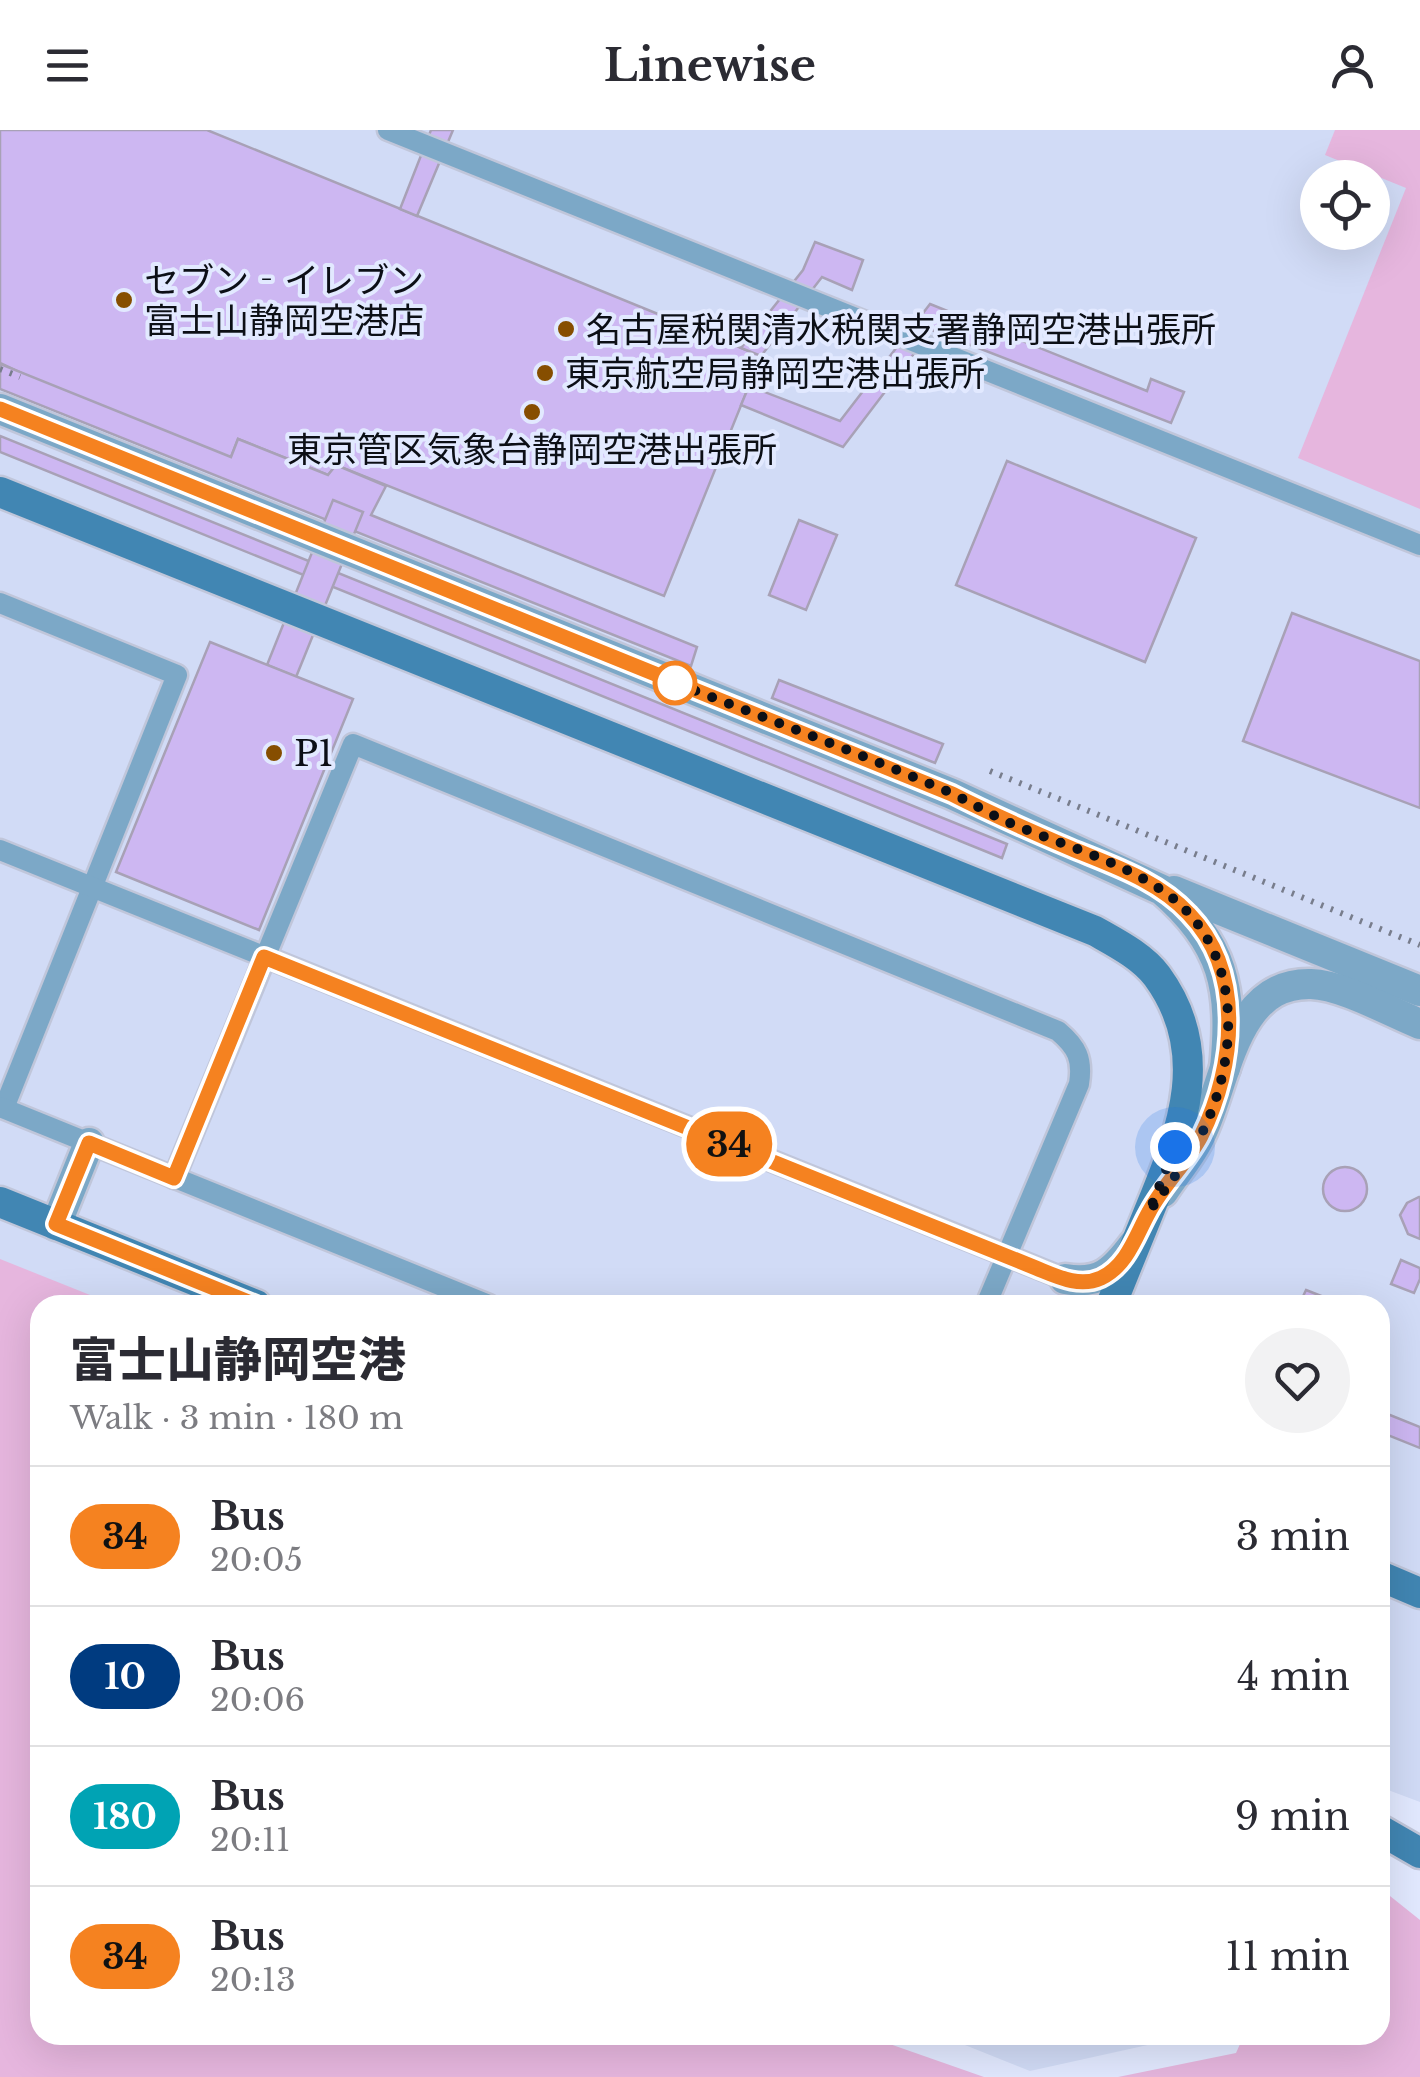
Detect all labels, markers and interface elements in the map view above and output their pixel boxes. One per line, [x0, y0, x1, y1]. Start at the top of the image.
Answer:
text: Linewise [604, 37, 816, 93]
icon: menu [40, 38, 95, 93]
icon: person [1325, 38, 1380, 93]
map controls [1300, 160, 1390, 250]
button: locate [1300, 160, 1390, 250]
place label: セブン‐イレブン 富士山静岡空港店 [144, 259, 424, 342]
marker: セブン‐イレブン 富士山静岡空港店 [113, 289, 135, 311]
place label: 名古屋税関清水税関支署静岡空港出張所 [586, 308, 1216, 351]
marker: 名古屋税関清水税関支署静岡空港出張所 [555, 318, 577, 340]
place label: 東京航空局静岡空港出張所 [565, 352, 985, 395]
marker: 東京航空局静岡空港出張所 [534, 362, 556, 384]
marker: 東京管区気象台静岡空港出張所 [521, 401, 543, 423]
place label: 東京管区気象台静岡空港出張所 [287, 428, 777, 471]
unlabelled marker [654, 662, 696, 704]
place label: P1 [294, 732, 334, 775]
marker: P1 [263, 742, 285, 764]
line badge: 34 [684, 1112, 774, 1176]
your location [1150, 1122, 1200, 1172]
text: 34 [706, 1123, 752, 1166]
button: heart [1245, 1328, 1350, 1433]
text: 富士山静岡空港 [70, 1330, 406, 1390]
text: Walk · 3 min · 180 m [70, 1398, 403, 1438]
text: Bus [210, 1493, 285, 1540]
text: 3 min [1236, 1513, 1350, 1560]
text: 34 [102, 1515, 148, 1558]
text: 20:05 [210, 1540, 303, 1580]
text: Bus [210, 1633, 285, 1680]
text: 4 min [1237, 1653, 1350, 1700]
text: 10 [104, 1655, 146, 1698]
text: 20:06 [210, 1680, 305, 1720]
text: Bus [210, 1773, 285, 1820]
text: 9 min [1235, 1793, 1350, 1840]
text: 180 [93, 1795, 157, 1838]
text: 20:11 [210, 1820, 290, 1860]
text: Bus [210, 1913, 285, 1960]
text: 11 min [1225, 1933, 1350, 1980]
text: 34 [102, 1935, 148, 1978]
text: 20:13 [210, 1960, 296, 2000]

